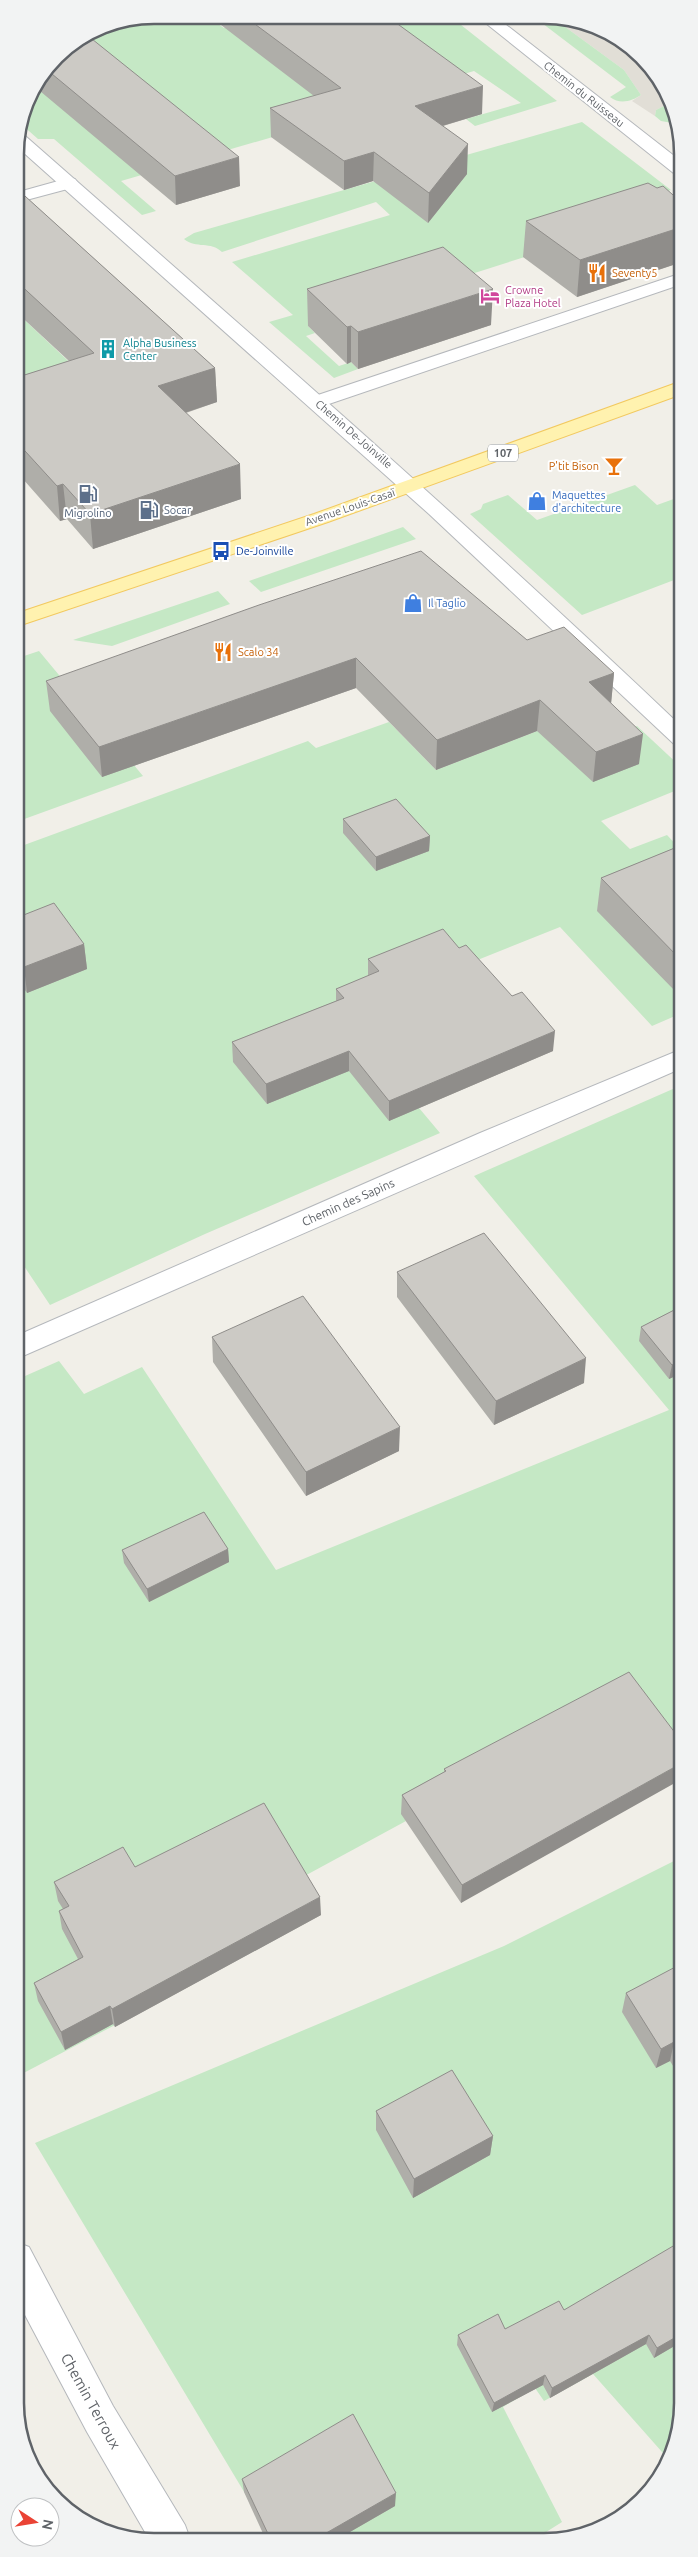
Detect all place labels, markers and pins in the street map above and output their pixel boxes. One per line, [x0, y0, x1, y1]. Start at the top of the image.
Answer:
restaurant icon: Seventy5 [586, 262, 608, 284]
place label: Seventy5 [612, 267, 657, 279]
place label: Crowne Plaza Hotel [505, 284, 561, 309]
hotel icon: Crowne Plaza Hotel [479, 285, 501, 307]
place label: Alpha Business Center [123, 337, 197, 362]
building icon: Alpha Business Center [97, 338, 119, 360]
bar icon: P'tit Bison [603, 455, 625, 477]
place label: P'tit Bison [549, 460, 599, 472]
fuel station icon: Migrolino [77, 483, 99, 505]
place label: Maquettes d'architecture [552, 489, 621, 514]
shop icon: Maquettes d'architecture [526, 490, 548, 512]
fuel station icon: Socar [138, 499, 160, 521]
place label: Socar [164, 504, 192, 516]
place label: Migrolino [64, 507, 112, 519]
bus stop icon: De-Joinville [210, 540, 232, 562]
place label: De-Joinville [236, 545, 294, 557]
shop icon: Il Taglio [402, 592, 424, 614]
place label: Il Taglio [428, 597, 466, 609]
restaurant icon: Scalo 34 [212, 641, 234, 663]
place label: Scalo 34 [238, 646, 279, 658]

